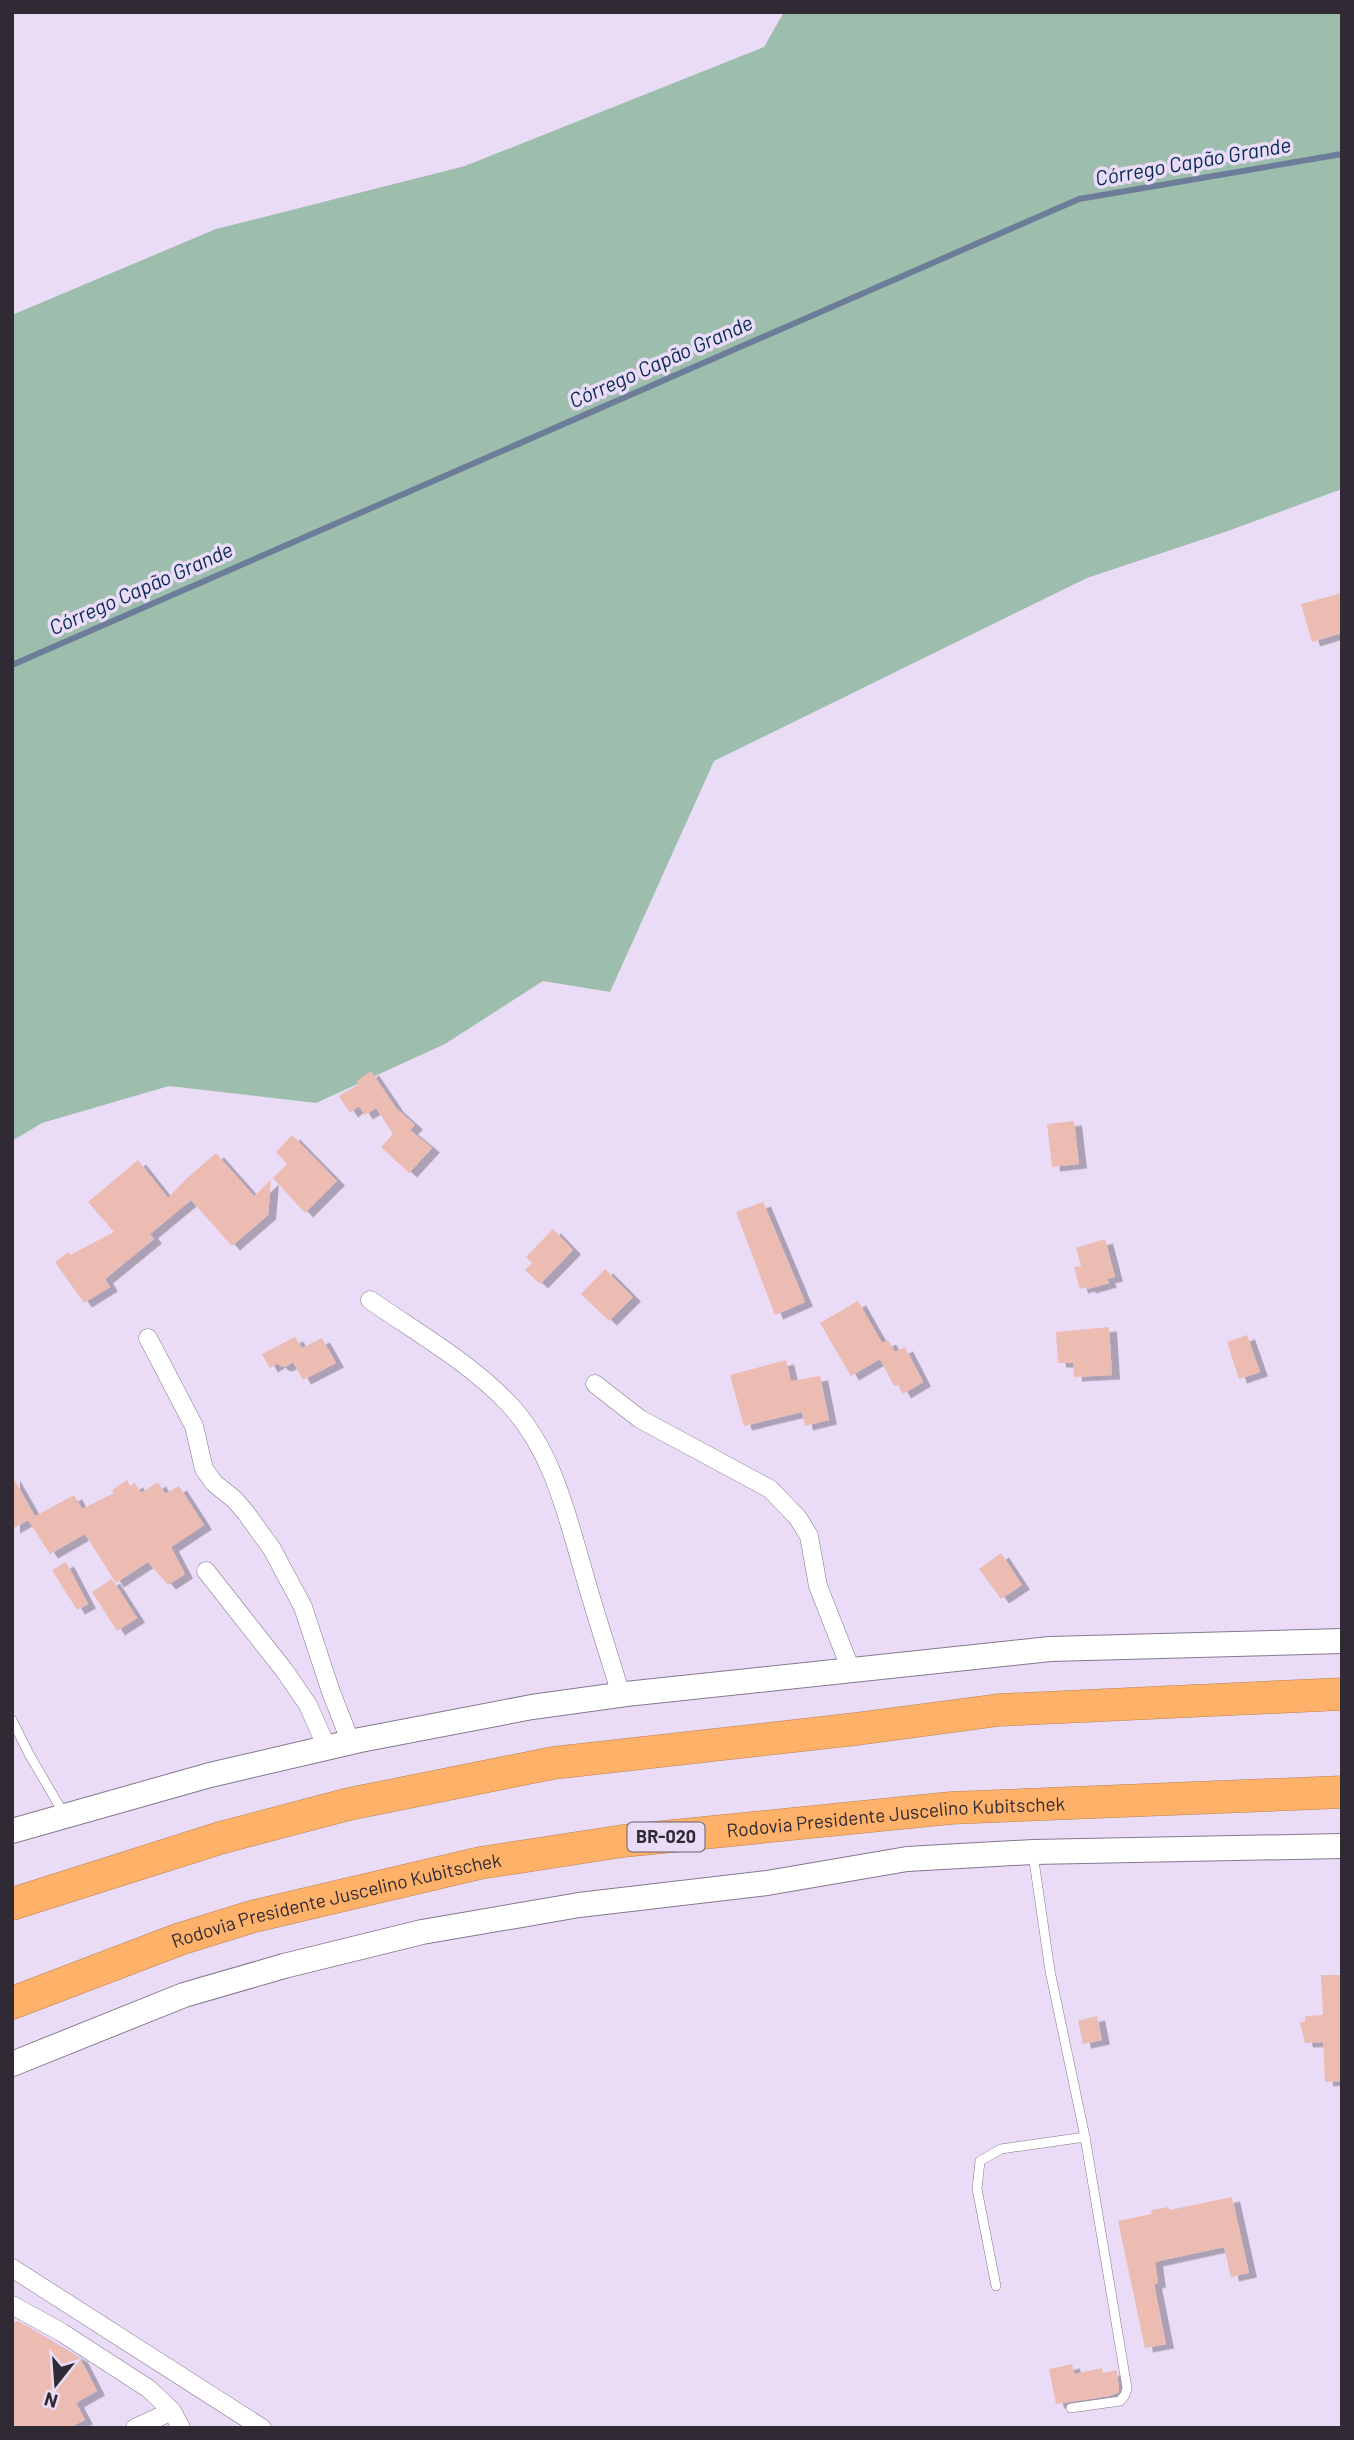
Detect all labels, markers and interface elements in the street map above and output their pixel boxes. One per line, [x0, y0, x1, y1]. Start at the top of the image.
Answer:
water label: Córrego Capão Grande [1093, 131, 1293, 190]
water label: Córrego Capão Grande [565, 309, 756, 412]
water label: Córrego Capão Grande [45, 536, 236, 639]
street label: Rodovia Presidente Juscelino Kubitschek [725, 1791, 1065, 1842]
road number: BR-020 [628, 1823, 704, 1852]
street label: Rodovia Presidente Juscelino Kubitschek [168, 1848, 503, 1952]
north arrow [21, 2349, 91, 2419]
text: N [41, 2388, 60, 2414]

